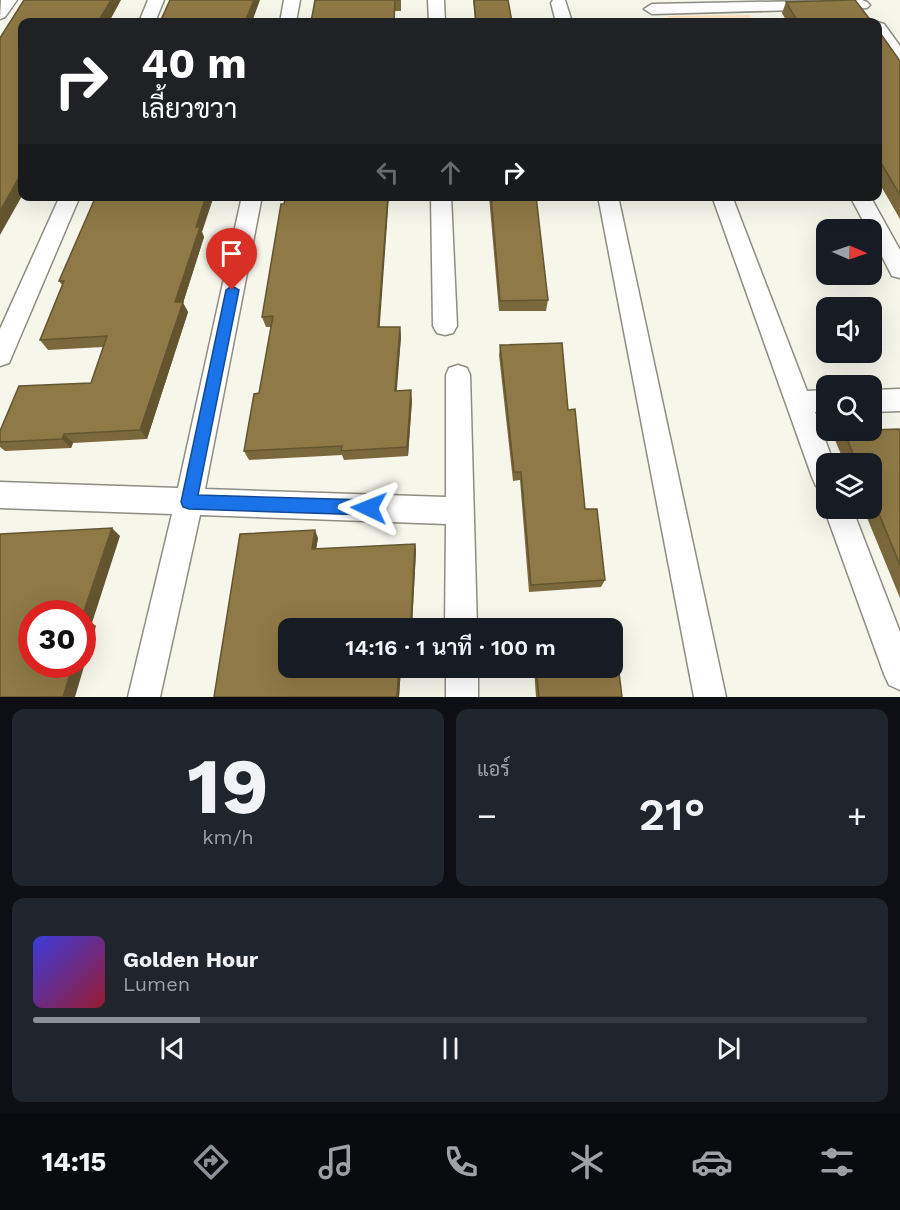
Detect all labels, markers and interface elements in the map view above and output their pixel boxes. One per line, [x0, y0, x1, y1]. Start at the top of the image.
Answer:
text: 40 m [141, 39, 247, 88]
icon: right [42, 42, 120, 120]
text: เลี้ยวขวา [141, 93, 237, 125]
icon: left [371, 156, 404, 189]
icon: ahead [434, 156, 467, 189]
icon: right [497, 156, 530, 189]
north arrow [816, 219, 882, 285]
map controls [816, 219, 882, 519]
pin [206, 228, 257, 290]
icon: arrive [215, 237, 248, 270]
button: sound [816, 297, 882, 363]
button: search [816, 375, 882, 441]
button: layers [816, 453, 882, 519]
position arrow [337, 476, 401, 540]
speed limit sign: 30 [18, 600, 96, 678]
text: 14:16 · 1 นาที · 100 m [345, 635, 556, 660]
text: 19 [187, 740, 269, 832]
text: แอร์ [477, 757, 510, 781]
text: 21° [638, 788, 706, 841]
text: − [477, 796, 497, 835]
text: + [847, 796, 867, 835]
text: km/h [202, 825, 254, 849]
text: Golden Hour [123, 947, 258, 972]
text: Lumen [123, 972, 190, 996]
icon: previous [156, 1032, 189, 1065]
icon: pause [434, 1032, 467, 1065]
icon: next [712, 1032, 745, 1065]
icon: directions [190, 1141, 232, 1183]
icon: music [315, 1141, 357, 1183]
icon: phone [440, 1141, 482, 1183]
icon: climate [566, 1141, 608, 1183]
icon: car [691, 1141, 733, 1183]
icon: filters [816, 1141, 858, 1183]
text: 14:15 [42, 1146, 106, 1178]

